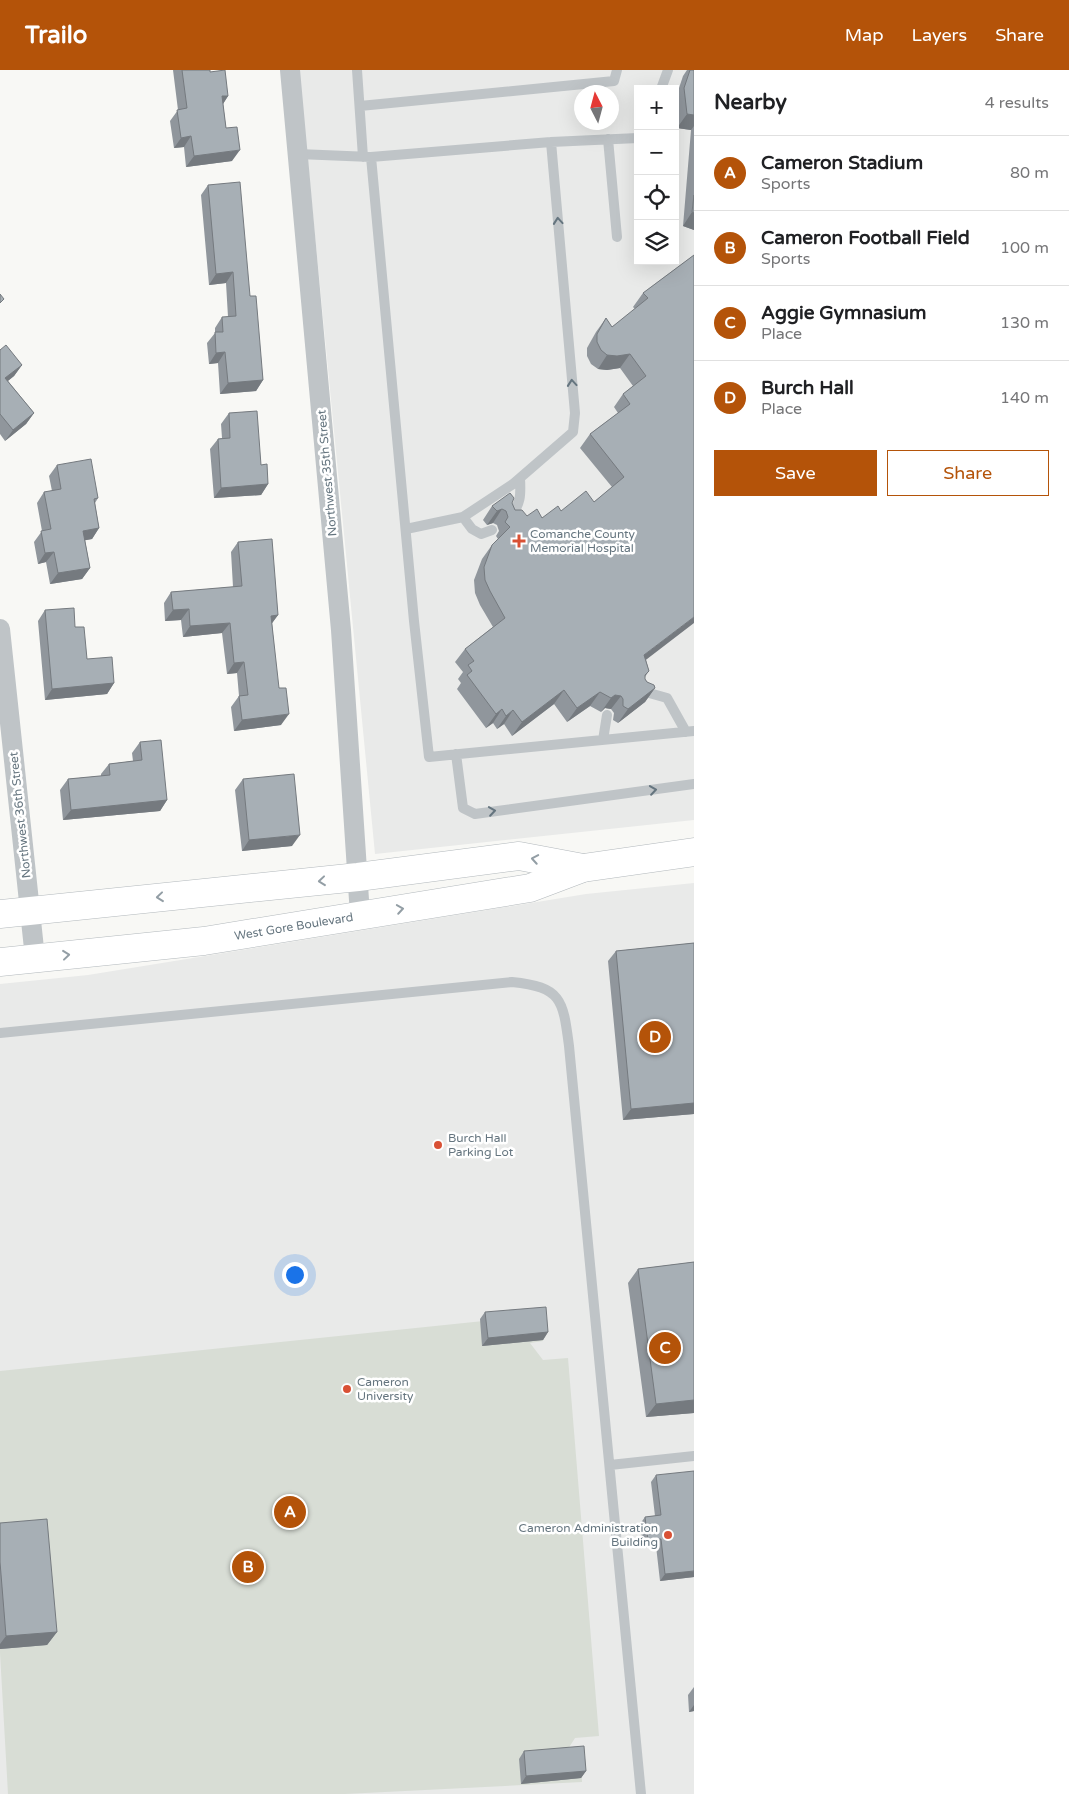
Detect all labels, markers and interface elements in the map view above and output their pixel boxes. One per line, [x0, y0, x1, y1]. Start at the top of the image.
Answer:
text: Trailo [25, 21, 87, 50]
text: Map [845, 24, 884, 46]
text: Layers [912, 24, 967, 46]
text: Share [995, 24, 1044, 46]
north arrow [574, 85, 619, 130]
map controls [634, 85, 679, 265]
button: + [634, 85, 679, 130]
text: Nearby [714, 90, 787, 115]
text: 4 results [985, 93, 1049, 113]
button: − [634, 130, 679, 175]
text: Cameron Stadium [761, 152, 923, 174]
text: A [724, 163, 736, 183]
text: 80 m [1010, 163, 1049, 183]
text: Sports [761, 174, 810, 194]
button: locate [634, 175, 679, 220]
one-way arrow [553, 217, 564, 225]
button: layers [634, 220, 679, 265]
text: Cameron Football Field [761, 227, 970, 249]
text: B [724, 238, 736, 258]
text: 100 m [1000, 238, 1049, 258]
text: Sports [761, 249, 810, 269]
text: Aggie Gymnasium [761, 302, 927, 324]
text: C [724, 313, 736, 333]
text: 130 m [1000, 313, 1049, 333]
text: Place [761, 324, 802, 344]
text: Burch Hall [761, 377, 854, 399]
one-way arrow [567, 379, 578, 387]
text: D [724, 388, 736, 408]
text: 140 m [1000, 388, 1049, 408]
text: Place [761, 399, 802, 419]
street label: Northwest 35th Street [314, 409, 340, 537]
button: Save [714, 450, 877, 496]
button: Share [887, 450, 1049, 496]
place label: Comanche County Memorial Hospital [530, 527, 636, 555]
marker: Comanche County Memorial Hospital [512, 534, 526, 548]
street label: Northwest 36th Street [6, 751, 34, 879]
one-way arrow [648, 785, 657, 795]
one-way arrow [487, 807, 496, 817]
one-way arrow [531, 855, 539, 865]
one-way arrow [317, 875, 325, 886]
one-way arrow [156, 891, 164, 902]
one-way arrow [396, 904, 404, 914]
street label: West Gore Boulevard [233, 910, 354, 943]
one-way arrow [62, 950, 70, 961]
pin: D [639, 1018, 671, 1056]
place label: Burch Hall Parking Lot [448, 1131, 514, 1159]
marker: Burch Hall Parking Lot [432, 1139, 444, 1151]
your location [282, 1262, 308, 1288]
pin: C [649, 1329, 681, 1367]
place label: Cameron University [357, 1375, 414, 1403]
marker: Cameron University [341, 1383, 353, 1395]
pin: A [274, 1493, 306, 1531]
place label: Cameron Administration Building [519, 1521, 658, 1549]
marker: Cameron Administration Building [662, 1529, 674, 1541]
pin: B [232, 1548, 264, 1586]

